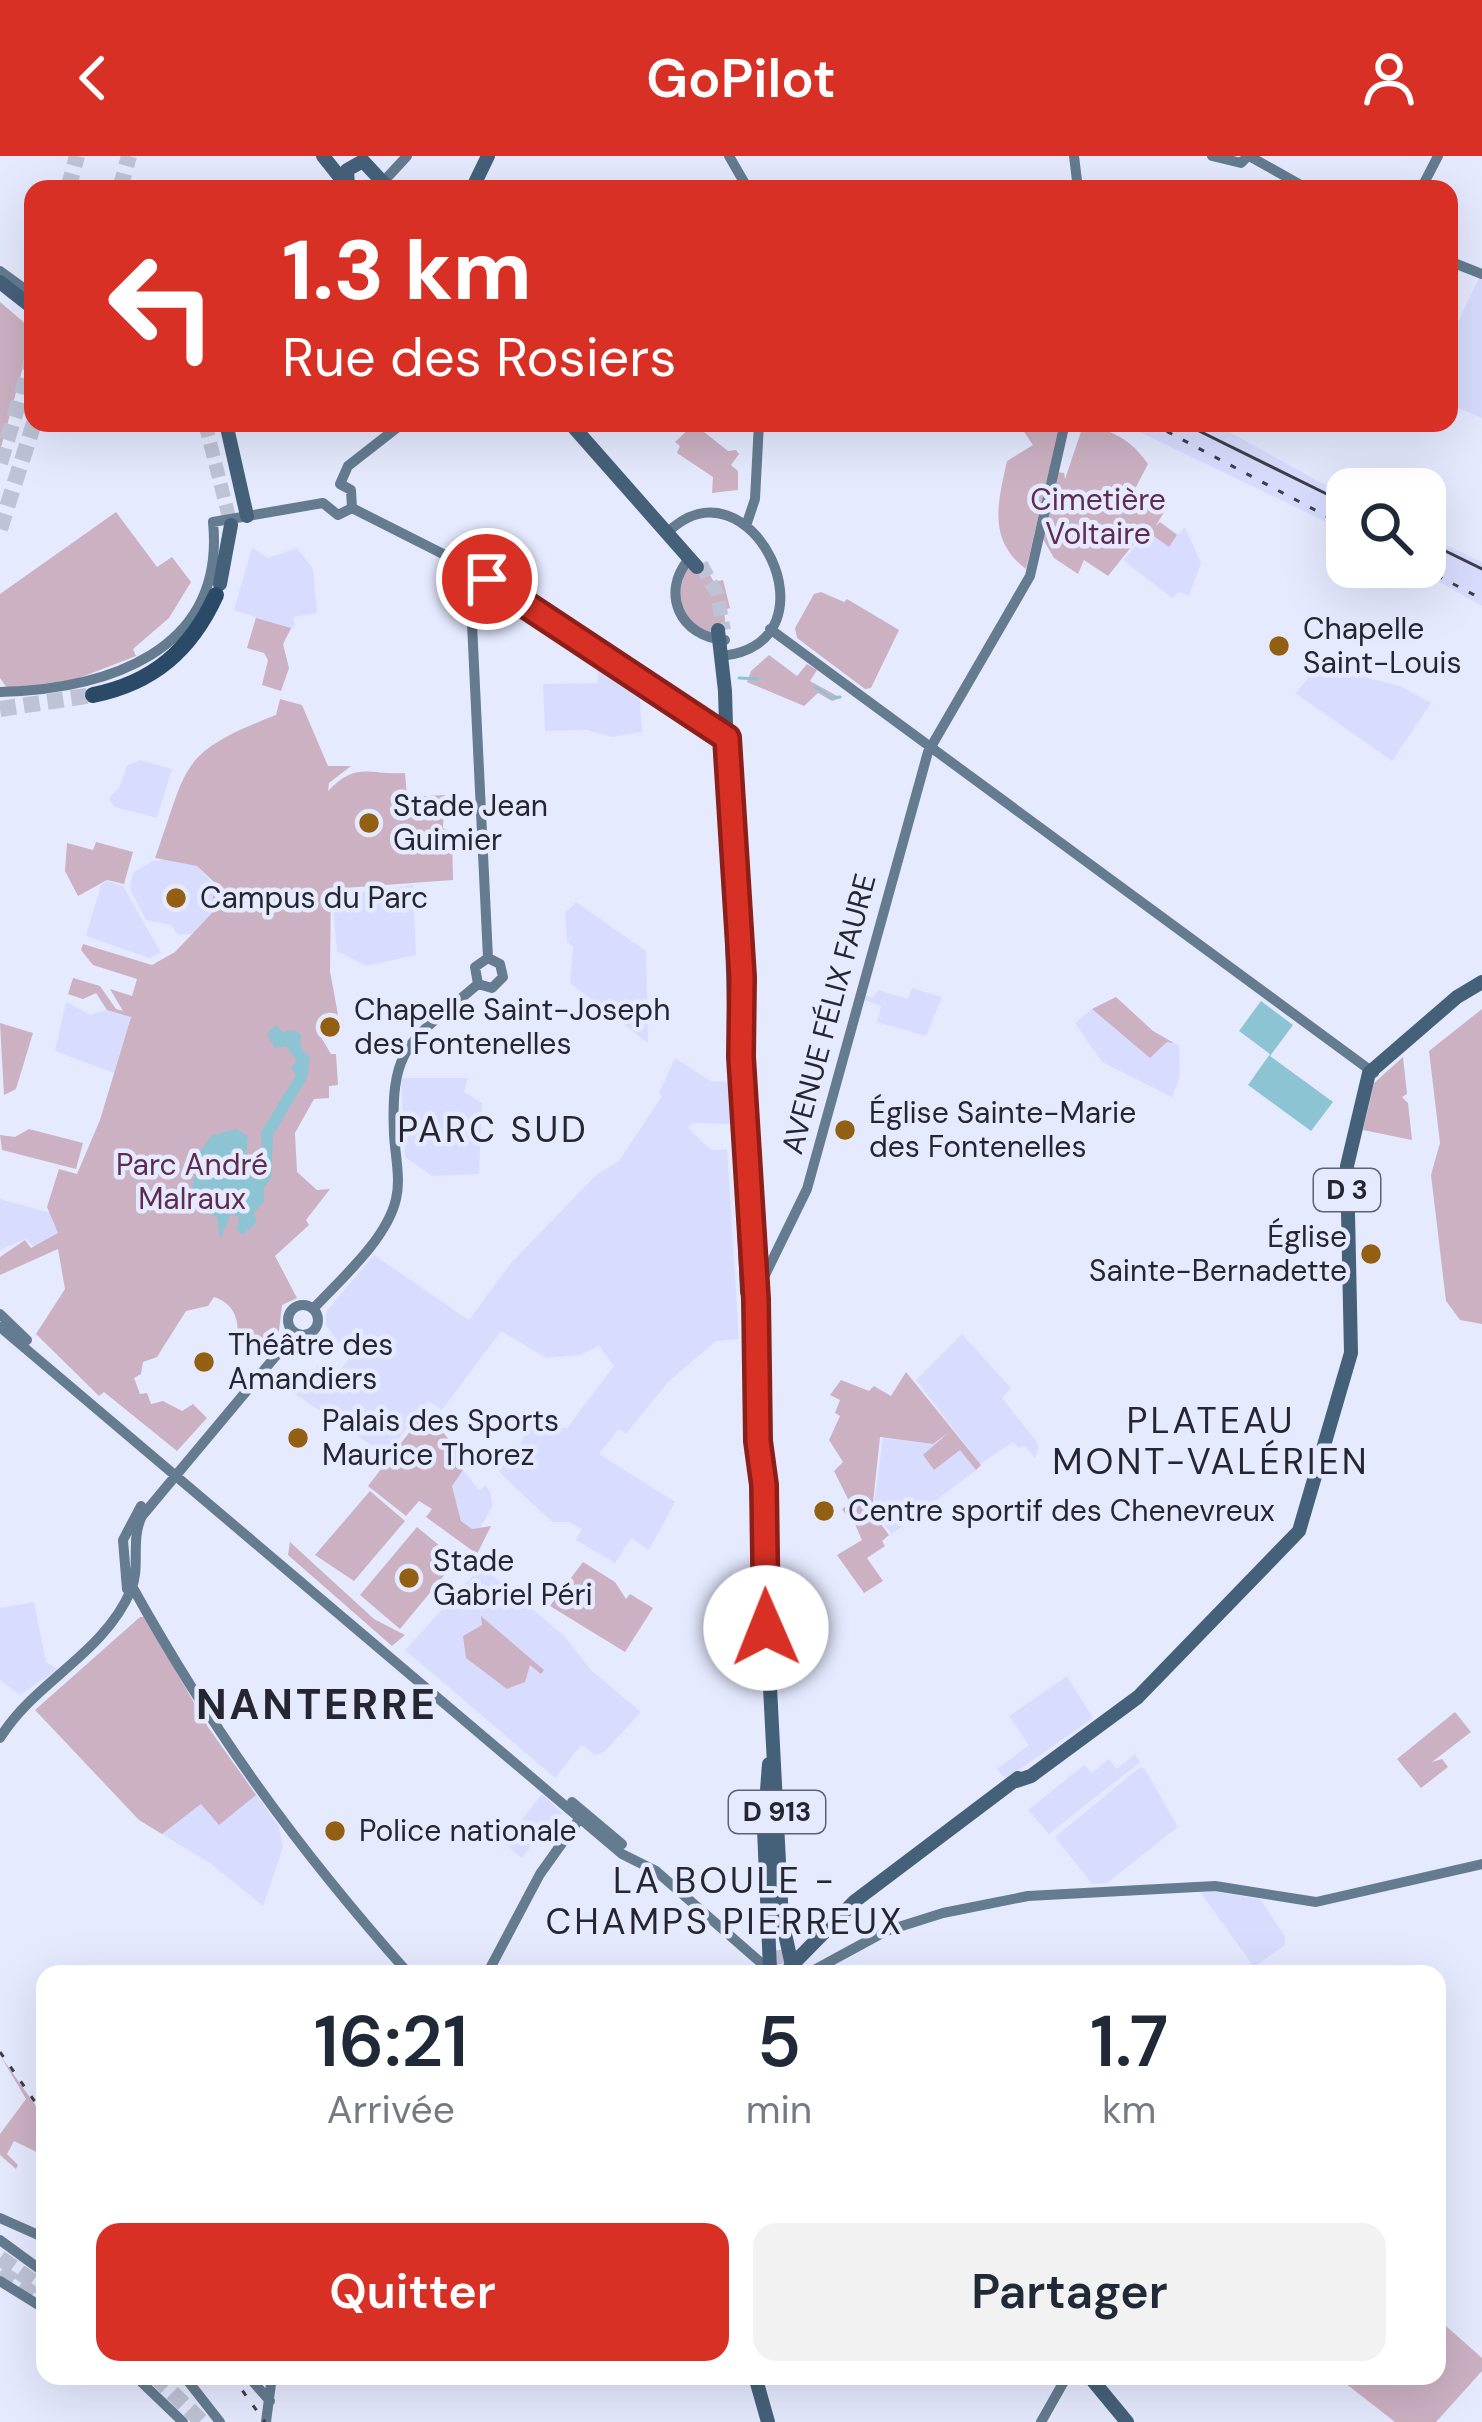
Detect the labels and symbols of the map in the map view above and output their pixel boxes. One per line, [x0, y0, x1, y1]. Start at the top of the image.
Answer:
park label: Cimetière Voltaire [1030, 480, 1166, 553]
pin [436, 528, 538, 630]
place label: Chapelle Saint-Louis [1303, 609, 1462, 682]
marker: Chapelle Saint-Louis [1266, 633, 1292, 659]
place label: Stade Jean Guimier [393, 786, 548, 859]
marker: Stade Jean Guimier [356, 810, 382, 836]
street label: AVENUE FÉLIX FAURE [772, 869, 885, 1158]
place label: Campus du Parc [200, 878, 428, 917]
marker: Campus du Parc [163, 885, 189, 911]
place label: Chapelle Saint-Joseph des Fontenelles [354, 990, 670, 1063]
marker: Chapelle Saint-Joseph des Fontenelles [317, 1014, 343, 1040]
place label: Église Sainte-Marie des Fontenelles [869, 1093, 1136, 1166]
district label: PARC SUD [397, 1106, 589, 1153]
marker: Église Sainte-Marie des Fontenelles [832, 1117, 858, 1143]
park label: Parc André Malraux [116, 1145, 268, 1218]
road number: D 3 [1314, 1169, 1380, 1211]
place label: Église Sainte-Bernadette [1089, 1217, 1347, 1290]
marker: Église Sainte-Bernadette [1358, 1241, 1384, 1267]
place label: Théâtre des Amandiers [228, 1325, 393, 1398]
marker: Théâtre des Amandiers [191, 1349, 217, 1375]
district label: PLATEAU MONT-VALÉRIEN [1052, 1397, 1370, 1485]
place label: Palais des Sports Maurice Thorez [322, 1401, 559, 1474]
marker: Palais des Sports Maurice Thorez [285, 1425, 311, 1451]
place label: Centre sportif des Chenevreux [848, 1491, 1275, 1530]
marker: Centre sportif des Chenevreux [811, 1498, 837, 1524]
place label: Stade Gabriel Péri [433, 1541, 593, 1614]
marker: Stade Gabriel Péri [396, 1565, 422, 1591]
position arrow [703, 1565, 829, 1691]
district label: NANTERRE [196, 1677, 438, 1732]
road number: D 913 [729, 1791, 825, 1833]
place label: Police nationale [359, 1811, 577, 1850]
marker: Police nationale [322, 1818, 348, 1844]
district label: LA BOULE - CHAMPS PIERREUX [546, 1857, 904, 1945]

